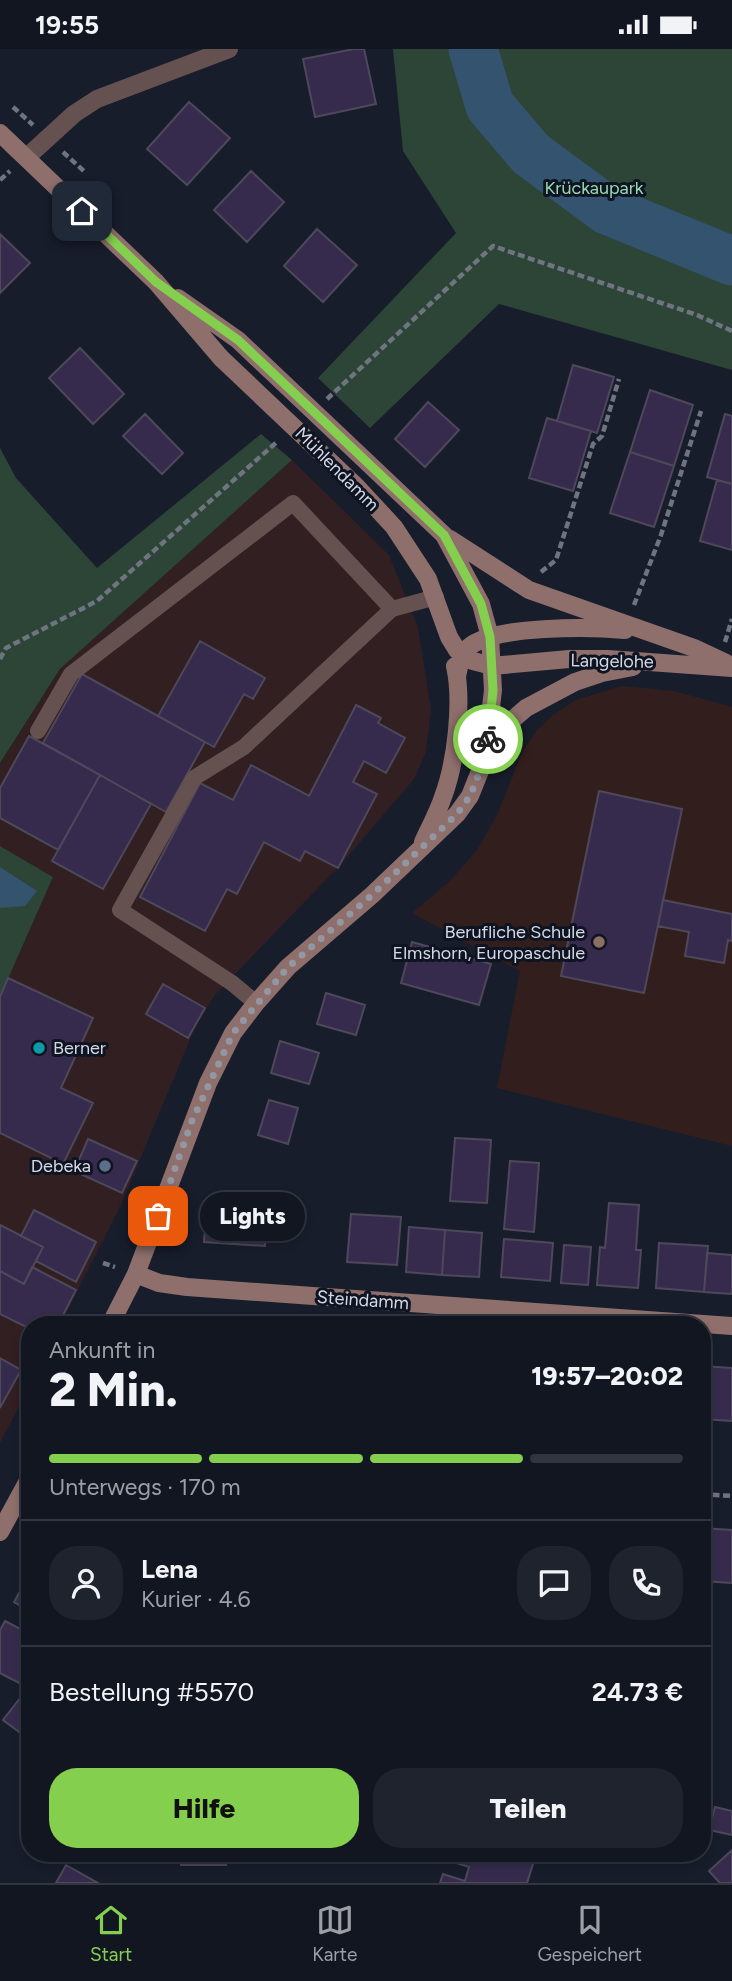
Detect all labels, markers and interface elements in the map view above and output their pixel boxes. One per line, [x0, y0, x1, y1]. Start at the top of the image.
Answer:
text: 19:55 [35, 9, 99, 41]
park label: Krückaupark [544, 177, 644, 199]
pin [52, 181, 112, 241]
icon: home [63, 192, 101, 230]
street label: Mühlendamm [291, 423, 383, 515]
street label: Langelohe [570, 649, 654, 673]
courier [453, 704, 523, 774]
icon: bike [469, 720, 507, 758]
place label: Berufliche Schule Elmshorn, Europaschule [393, 921, 585, 964]
marker: Berufliche Schule Elmshorn, Europaschule [591, 934, 607, 950]
place label: Berner [53, 1037, 106, 1059]
marker: Berner [31, 1040, 47, 1056]
place label: Debeka [31, 1155, 91, 1177]
marker: Debeka [97, 1158, 113, 1174]
pin [128, 1186, 188, 1246]
callout: Lights [200, 1191, 305, 1241]
icon: bag [139, 1197, 177, 1235]
text: Lights [219, 1202, 286, 1230]
street label: Steindamm [316, 1286, 410, 1314]
text: Ankunft in [49, 1336, 155, 1364]
text: 19:57–20:02 [531, 1360, 683, 1392]
text: 2 Min. [49, 1362, 178, 1418]
text: Unterwegs · 170 m [49, 1473, 241, 1501]
button: person [49, 1546, 123, 1620]
button: chat [517, 1546, 591, 1620]
button: phone [609, 1546, 683, 1620]
text: Lena [141, 1553, 198, 1585]
text: Kurier · 4.6 [141, 1585, 251, 1613]
text: Bestellung #5570 [49, 1676, 254, 1708]
text: 24.73 € [592, 1676, 683, 1708]
button: Hilfe [49, 1768, 359, 1848]
button: Teilen [373, 1768, 683, 1848]
tab: Start [90, 1901, 132, 1966]
tab: Karte [312, 1901, 357, 1966]
tab: Gespeichert [537, 1901, 642, 1966]

